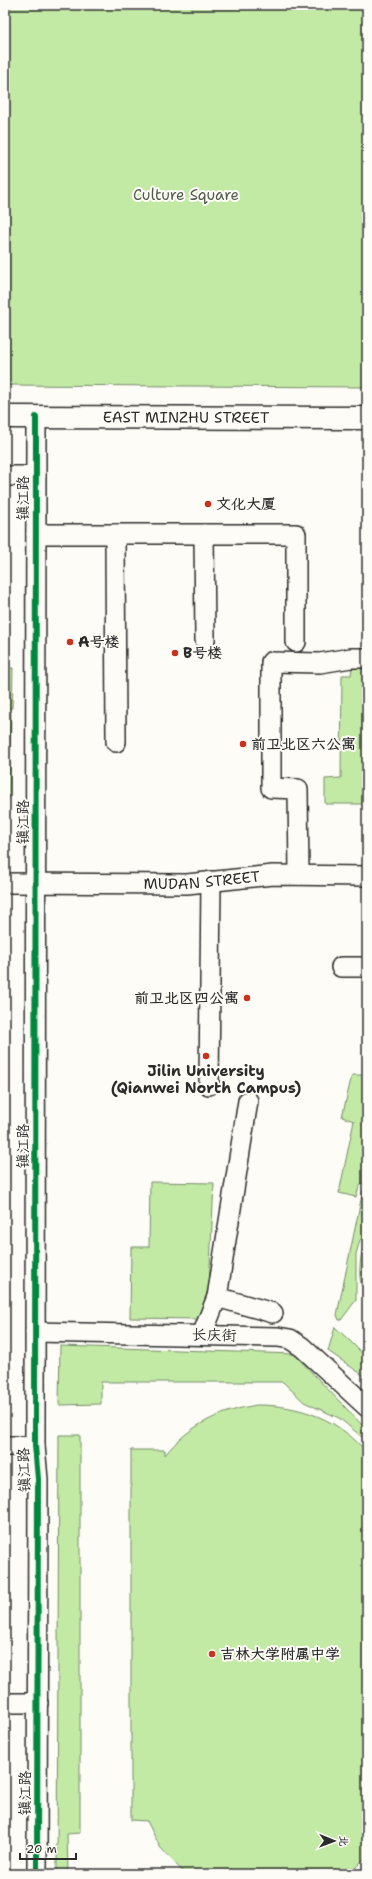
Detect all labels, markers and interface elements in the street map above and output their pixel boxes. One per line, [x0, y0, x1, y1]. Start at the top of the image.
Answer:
park label: Culture Square [133, 185, 239, 205]
street label: EAST MINZHU STREET [103, 407, 269, 428]
street label: 镇江路 [13, 475, 33, 521]
place label: 文化大厦 [216, 494, 276, 514]
marker: 文化大厦 [203, 499, 213, 509]
place label: A号楼 [78, 632, 120, 652]
marker: A号楼 [65, 637, 75, 647]
place label: B号楼 [183, 643, 222, 663]
marker: B号楼 [170, 648, 180, 658]
place label: 前卫北区六公寓 [251, 734, 356, 754]
marker: 前卫北区六公寓 [238, 739, 248, 749]
street label: 镇江路 [13, 799, 33, 845]
street label: MUDAN STREET [144, 866, 261, 894]
place label: 前卫北区四公寓 [134, 988, 239, 1008]
marker: 前卫北区四公寓 [242, 993, 252, 1003]
marker: Jilin University (Qianwei North Campus) [201, 1051, 211, 1061]
place label: Jilin University (Qianwei North Campus) [111, 1061, 301, 1098]
street label: 镇江路 [13, 1123, 33, 1169]
street label: 长庆街 [191, 1325, 237, 1345]
street label: 镇江路 [13, 1447, 35, 1493]
place label: 吉林大学附属中学 [220, 1644, 340, 1664]
marker: 吉林大学附属中学 [207, 1649, 217, 1659]
street label: 镇江路 [15, 1770, 35, 1816]
north arrow [314, 1821, 354, 1861]
scale bar [20, 1835, 76, 1861]
text: 北 [336, 1836, 351, 1847]
text: 20 m [26, 1841, 57, 1857]

